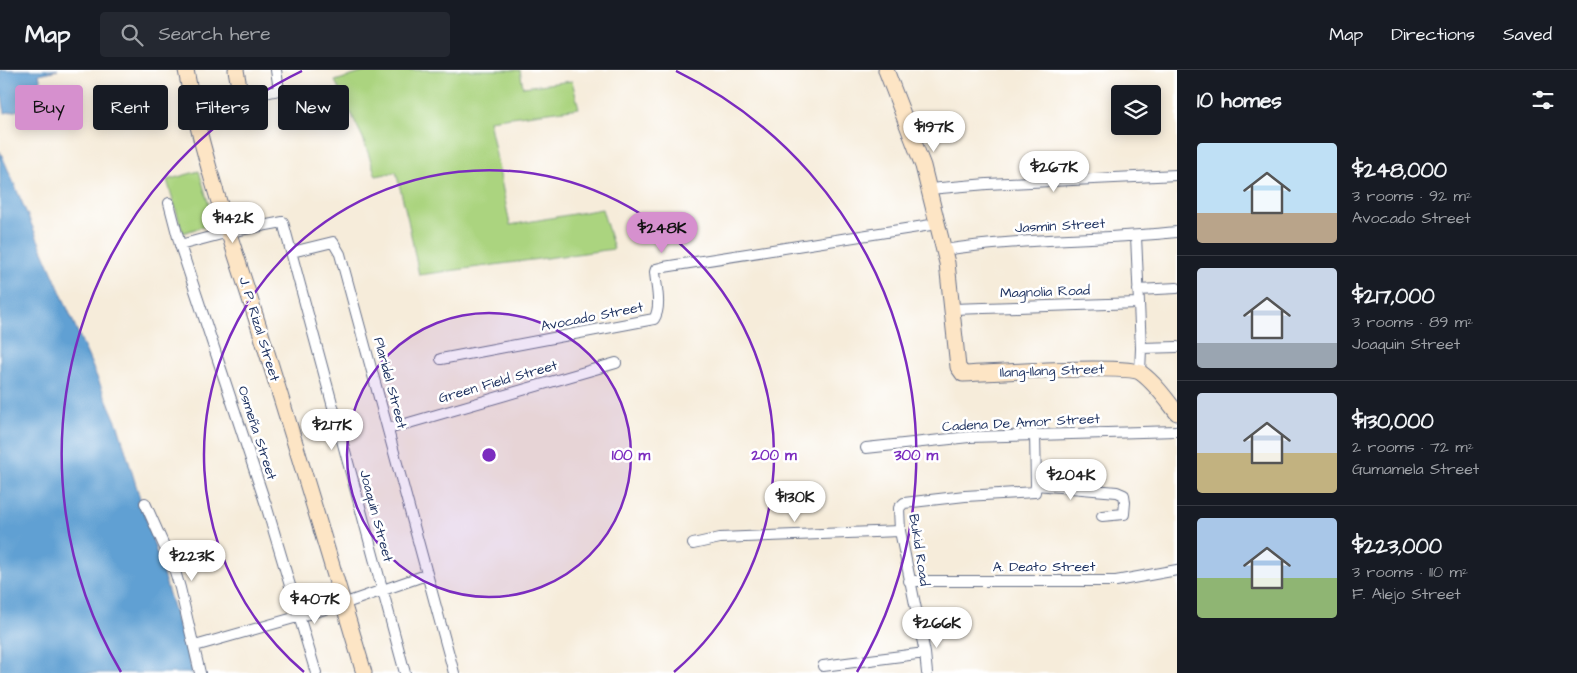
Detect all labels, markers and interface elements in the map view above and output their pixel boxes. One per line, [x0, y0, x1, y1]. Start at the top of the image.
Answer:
search box [100, 12, 450, 57]
text: Map [25, 18, 70, 52]
icon: search [118, 21, 146, 49]
text: Search here [158, 21, 271, 48]
text: Map [1329, 22, 1363, 47]
text: Directions [1391, 22, 1475, 47]
text: Saved [1503, 22, 1552, 47]
chip: Buy [15, 85, 83, 130]
chip: Rent [93, 85, 168, 130]
chip: Filters [178, 85, 268, 130]
chip: New [278, 85, 349, 130]
map controls [1111, 85, 1161, 135]
button: layers [1111, 85, 1161, 135]
text: 10 homes [1197, 86, 1282, 115]
icon: filters [1529, 86, 1557, 114]
pin: $197K [899, 111, 969, 153]
text: $197K [914, 116, 954, 138]
pin: $267K [1019, 150, 1089, 193]
text: $267K [1030, 156, 1078, 178]
text: $248,000 [1352, 156, 1447, 185]
icon: home [1237, 163, 1297, 223]
text: 3 rooms · 92 m² [1352, 185, 1472, 207]
pin: $142K [198, 202, 268, 244]
text: $142K [213, 207, 253, 229]
text: Avocado Street [1352, 207, 1471, 229]
pin: $248K [627, 212, 697, 254]
street label: Jasmin Street [1014, 214, 1106, 238]
text: $248K [637, 217, 687, 239]
street label: J. P. Rizal Street [234, 274, 285, 384]
street label: Magnolia Road [1000, 280, 1090, 304]
text: $217,000 [1352, 282, 1435, 311]
icon: home [1237, 288, 1297, 348]
street label: Avocado Street [539, 297, 645, 337]
text: 3 rooms · 89 m² [1352, 311, 1473, 333]
text: Joaquin Street [1352, 333, 1460, 355]
street label: Plaridel Street [368, 335, 412, 431]
street label: Green Field Street [436, 355, 560, 409]
street label: Ilang-Ilang Street [999, 359, 1105, 383]
street label: Osmeña Street [232, 383, 282, 483]
text: $130,000 [1352, 407, 1434, 436]
pin: $217K [297, 408, 367, 451]
street label: Cadena De Amor Street [942, 409, 1101, 437]
icon: home [1237, 413, 1297, 473]
text: $217K [312, 414, 352, 436]
text: 2 rooms · 72 m² [1352, 436, 1474, 458]
text: 100 m [612, 445, 651, 466]
text: 200 m [750, 445, 797, 466]
text: 300 m [893, 445, 938, 466]
centre of rings [480, 446, 498, 464]
pin: $204K [1036, 458, 1106, 501]
text: Gumamela Street [1352, 458, 1479, 480]
text: $204K [1047, 464, 1095, 486]
street label: Joaquin Street [354, 468, 398, 565]
pin: $130K [760, 480, 830, 523]
text: $130K [776, 486, 814, 508]
street label: Bukid Road [903, 513, 935, 587]
text: $223,000 [1352, 532, 1442, 561]
icon: home [1237, 538, 1297, 598]
pin: $223K [157, 540, 227, 582]
text: $223K [169, 545, 215, 567]
street label: A. Deato Street [993, 557, 1096, 577]
text: 3 rooms · 110 m² [1352, 561, 1468, 583]
pin: $407K [280, 582, 350, 625]
text: F. Alejo Street [1352, 583, 1461, 605]
text: $407K [290, 588, 340, 610]
pin: $266K [902, 606, 972, 649]
text: $266K [913, 612, 961, 634]

